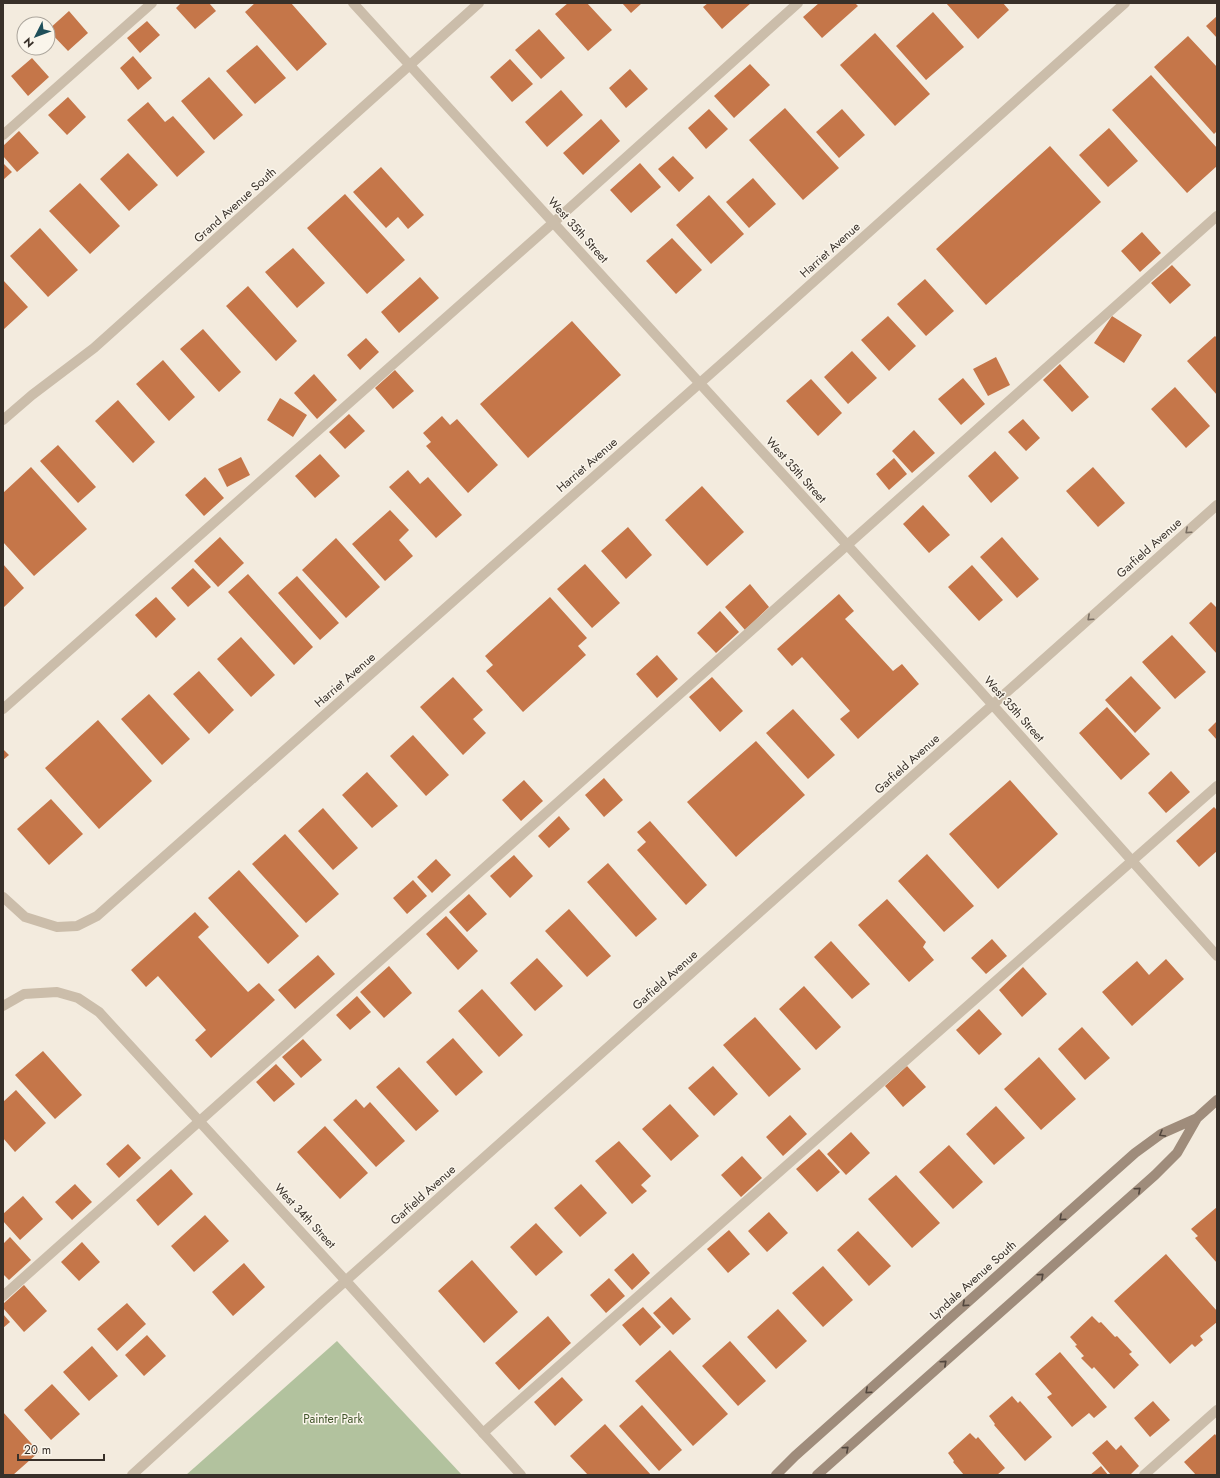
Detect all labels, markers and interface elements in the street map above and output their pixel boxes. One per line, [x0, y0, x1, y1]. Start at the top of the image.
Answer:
north arrow [16, 16, 56, 56]
text: N [20, 34, 37, 51]
street label: Grand Avenue South [190, 163, 280, 247]
street label: West 35th Street [543, 193, 613, 267]
street label: Harriet Avenue [796, 218, 864, 282]
street label: Harriet Avenue [553, 433, 621, 497]
street label: West 35th Street [761, 433, 831, 507]
street label: Garfield Avenue [1112, 514, 1186, 582]
one-way arrow [1185, 527, 1193, 534]
one-way arrow [1088, 613, 1095, 620]
street label: Harriet Avenue [311, 648, 379, 712]
street label: West 35th Street [979, 672, 1049, 746]
street label: Garfield Avenue [870, 730, 944, 798]
street label: Garfield Avenue [628, 946, 702, 1014]
one-way arrow [1159, 1130, 1166, 1137]
street label: Garfield Avenue [386, 1161, 460, 1229]
street label: West 34th Street [270, 1179, 340, 1253]
one-way arrow [1133, 1187, 1141, 1195]
one-way arrow [1060, 1213, 1067, 1220]
street label: Lyndale Avenue South [926, 1236, 1020, 1324]
one-way arrow [1036, 1274, 1043, 1281]
one-way arrow [962, 1300, 970, 1307]
one-way arrow [939, 1360, 946, 1367]
one-way arrow [865, 1386, 873, 1393]
park label: Painter Park [303, 1410, 363, 1428]
scale bar [18, 1436, 104, 1462]
text: 20 m [24, 1441, 51, 1459]
one-way arrow [842, 1447, 849, 1454]

